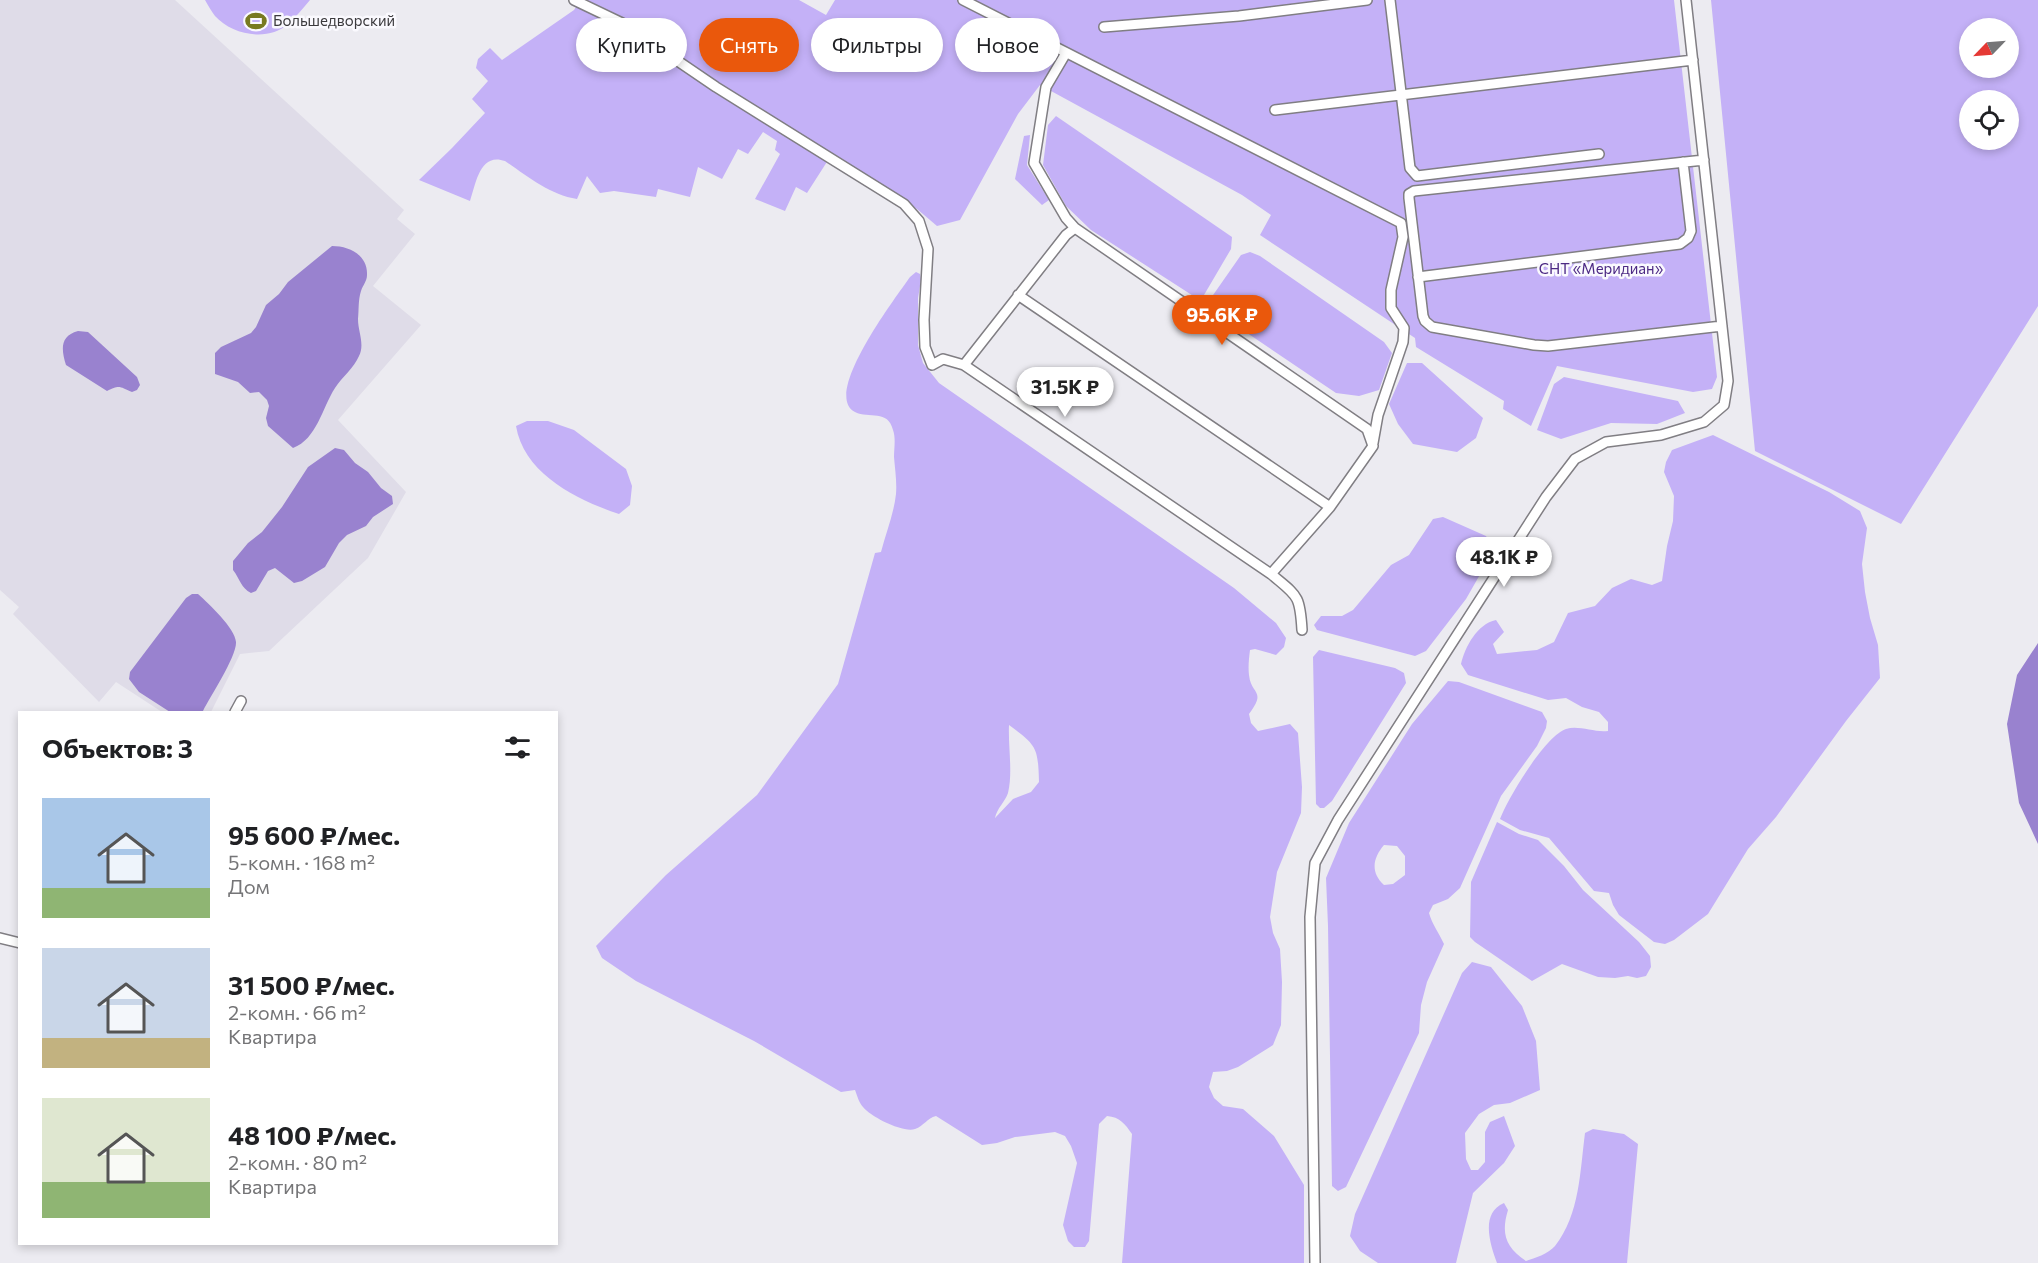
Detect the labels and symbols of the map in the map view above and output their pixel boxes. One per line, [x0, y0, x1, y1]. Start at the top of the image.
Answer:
sports icon: Большедворский [244, 9, 268, 33]
place label: Большедворский [273, 11, 395, 29]
north arrow [1959, 18, 2019, 78]
park label: СНТ «Меридиан» [1539, 259, 1664, 277]
pin: 95.6K ₽ [1167, 295, 1277, 346]
pin: 31.5K ₽ [1010, 367, 1120, 418]
pin: 48.1K ₽ [1449, 537, 1559, 588]

